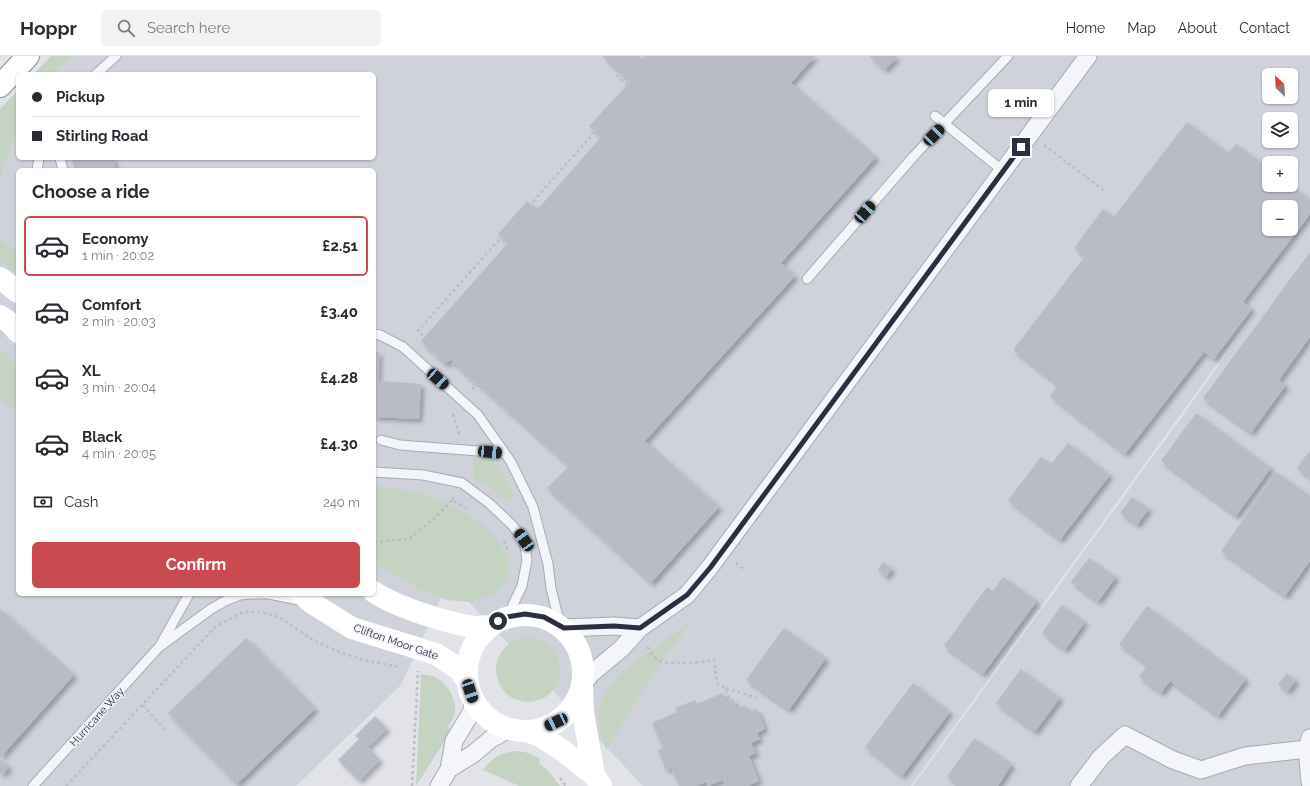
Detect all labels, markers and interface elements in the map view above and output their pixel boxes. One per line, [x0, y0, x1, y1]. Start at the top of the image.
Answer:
search box [101, 10, 381, 46]
text: Hoppr [20, 17, 77, 39]
icon: search [115, 17, 137, 39]
text: Search here [147, 19, 230, 37]
text: Home [1066, 20, 1105, 36]
text: Map [1127, 20, 1156, 36]
text: About [1178, 20, 1217, 36]
text: Contact [1239, 20, 1290, 36]
north arrow [1262, 68, 1298, 104]
map controls [1262, 68, 1298, 236]
text: Pickup [56, 88, 105, 106]
callout: 1 min [988, 89, 1054, 117]
text: 1 min [1005, 95, 1037, 110]
button: layers [1262, 112, 1298, 148]
car [921, 122, 947, 148]
text: Stirling Road [56, 127, 148, 145]
route end [1012, 138, 1030, 156]
button: + [1262, 156, 1298, 192]
text: Choose a ride [32, 181, 150, 202]
car [853, 199, 877, 225]
button: − [1262, 200, 1298, 236]
icon: car [34, 228, 70, 264]
text: Economy [82, 230, 149, 248]
text: £2.51 [322, 237, 358, 255]
text: 1 min · 20:02 [82, 248, 154, 263]
icon: car [34, 294, 70, 330]
text: Comfort [82, 296, 141, 314]
text: £3.40 [320, 303, 358, 321]
text: 2 min · 20:03 [82, 314, 156, 329]
icon: car [34, 360, 70, 396]
text: XL [82, 362, 100, 380]
car [425, 367, 451, 391]
text: £4.28 [320, 369, 358, 387]
text: 3 min · 20:04 [82, 380, 156, 395]
icon: car [34, 426, 70, 462]
text: Black [82, 428, 122, 446]
text: £4.30 [320, 435, 358, 453]
car [478, 445, 502, 459]
text: 4 min · 20:05 [82, 446, 156, 461]
icon: cash [32, 491, 54, 513]
text: Cash [64, 493, 98, 511]
text: 240 m [323, 495, 360, 510]
car [512, 527, 536, 553]
button: Confirm [32, 542, 360, 588]
route start [489, 612, 507, 630]
street label: Clifton Moor Gate [352, 621, 441, 663]
car [461, 678, 479, 704]
street label: Hurricane Way [67, 685, 127, 749]
car [543, 711, 569, 733]

